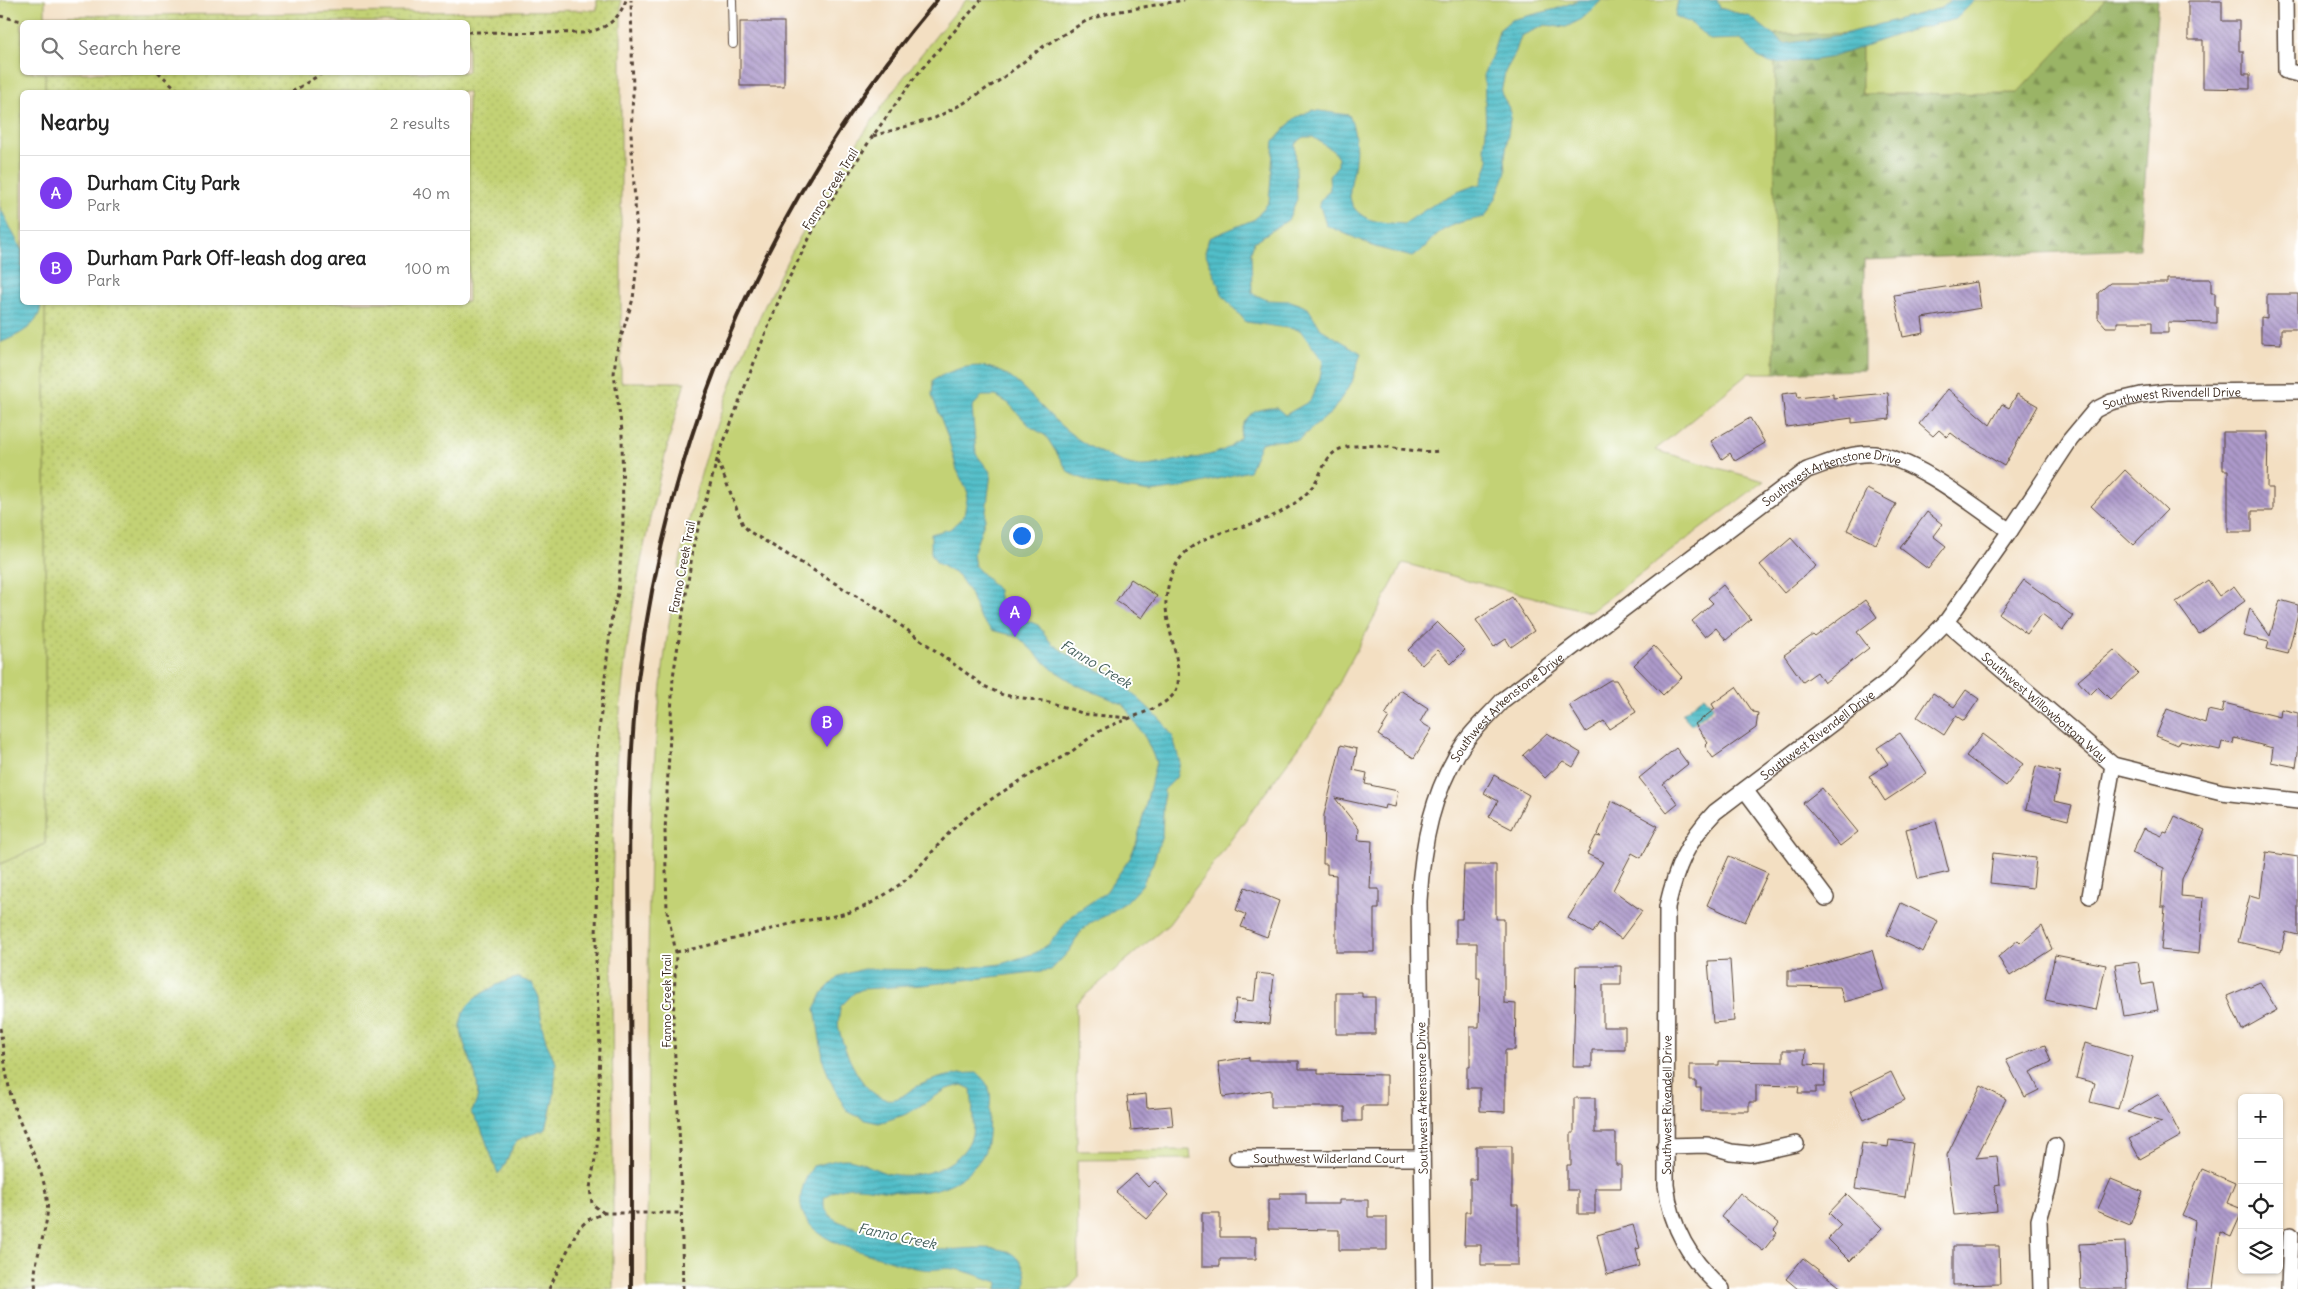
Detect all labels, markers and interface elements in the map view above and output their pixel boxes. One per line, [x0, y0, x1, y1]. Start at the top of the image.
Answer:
search box [20, 20, 470, 75]
icon: search [38, 34, 66, 62]
text: Search here [78, 36, 181, 60]
text: Nearby [40, 109, 110, 136]
text: 2 results [390, 113, 450, 133]
street label: Fanno Creek Trail [799, 145, 861, 233]
text: Durham City Park [87, 171, 240, 195]
text: A [51, 183, 61, 203]
text: 40 m [412, 183, 450, 203]
text: Park [87, 195, 120, 215]
text: Durham Park Off-leash dog area [87, 246, 366, 270]
text: B [51, 258, 61, 278]
text: 100 m [405, 258, 450, 278]
text: Park [87, 270, 120, 290]
street label: Southwest Rivendell Drive [2100, 384, 2241, 413]
street label: Southwest Arkenstone Drive [1759, 446, 1904, 509]
street label: Fanno Creek Trail [666, 520, 698, 614]
your location [1009, 523, 1035, 549]
pin: A [999, 596, 1031, 637]
water label: Fanno Creek [1057, 636, 1135, 693]
street label: Southwest Arkenstone Drive [1447, 649, 1567, 764]
street label: Southwest Willowbottom Way [1979, 649, 2111, 764]
street label: Southwest Rivendell Drive [1757, 687, 1877, 783]
pin: B [811, 706, 843, 747]
street label: Fanno Creek Trail [659, 954, 674, 1048]
street label: Southwest Arkenstone Drive [1413, 1022, 1431, 1174]
street label: Southwest Rivendell Drive [1659, 1035, 1674, 1175]
map controls [2238, 1094, 2283, 1274]
button: + [2238, 1094, 2283, 1139]
button: − [2238, 1139, 2283, 1184]
street label: Southwest Wilderland Court [1253, 1151, 1405, 1166]
button: locate [2238, 1184, 2283, 1229]
water label: Fanno Creek [856, 1219, 939, 1253]
button: layers [2238, 1229, 2283, 1274]

